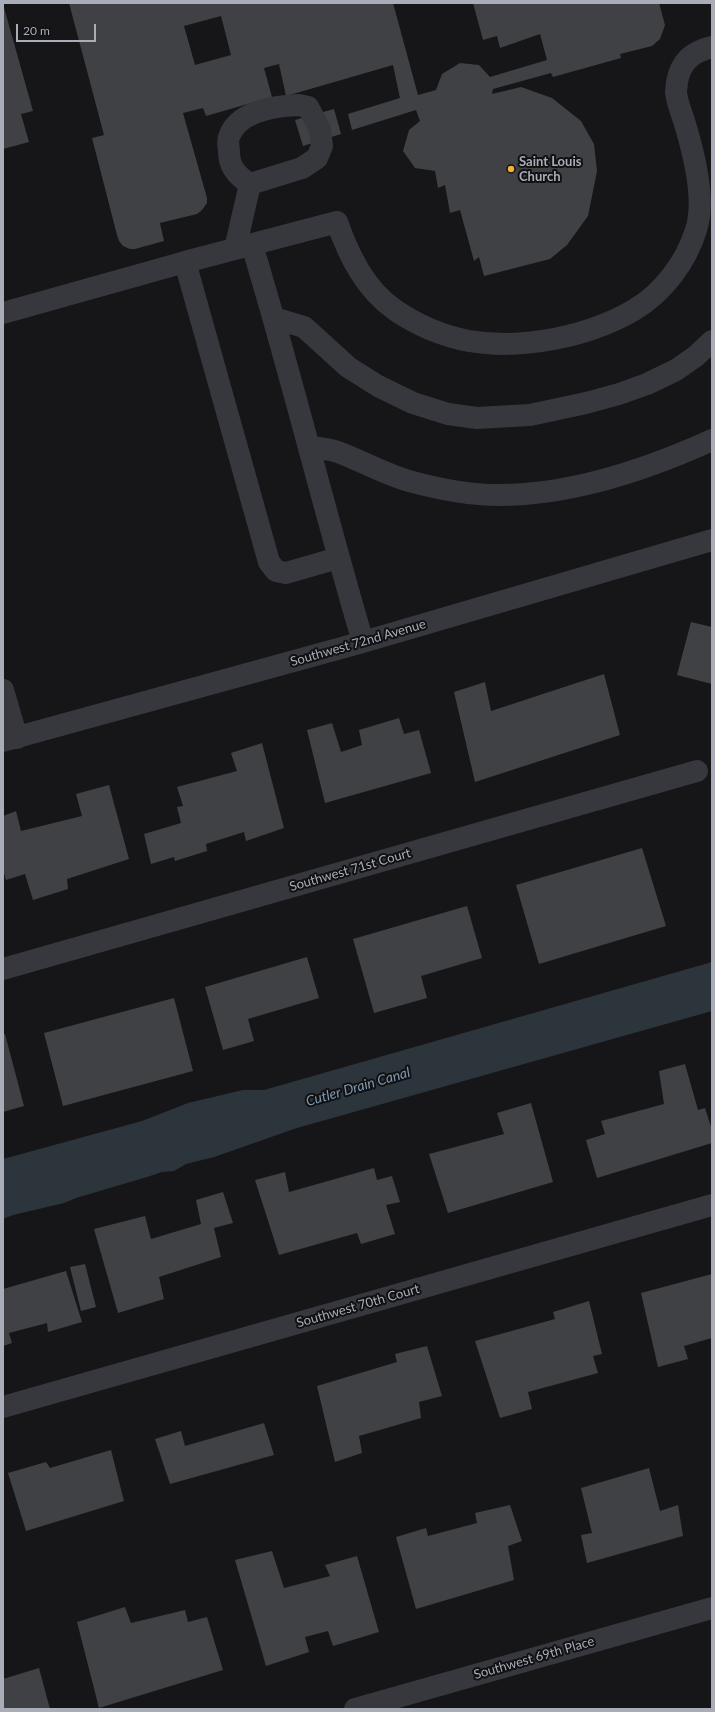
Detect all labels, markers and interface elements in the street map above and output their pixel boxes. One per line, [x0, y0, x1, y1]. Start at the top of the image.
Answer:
scale bar [18, 16, 98, 42]
text: 20 m [23, 23, 50, 38]
place label: Saint Louis Church [519, 154, 581, 185]
marker: Saint Louis Church [506, 164, 516, 174]
street label: Southwest 72nd Avenue [289, 616, 427, 670]
street label: Southwest 71st Court [288, 845, 412, 895]
water label: Cutler Drain Canal [304, 1064, 412, 1110]
street label: Southwest 70th Court [295, 1281, 421, 1331]
street label: Southwest 69th Place [472, 1633, 596, 1683]

